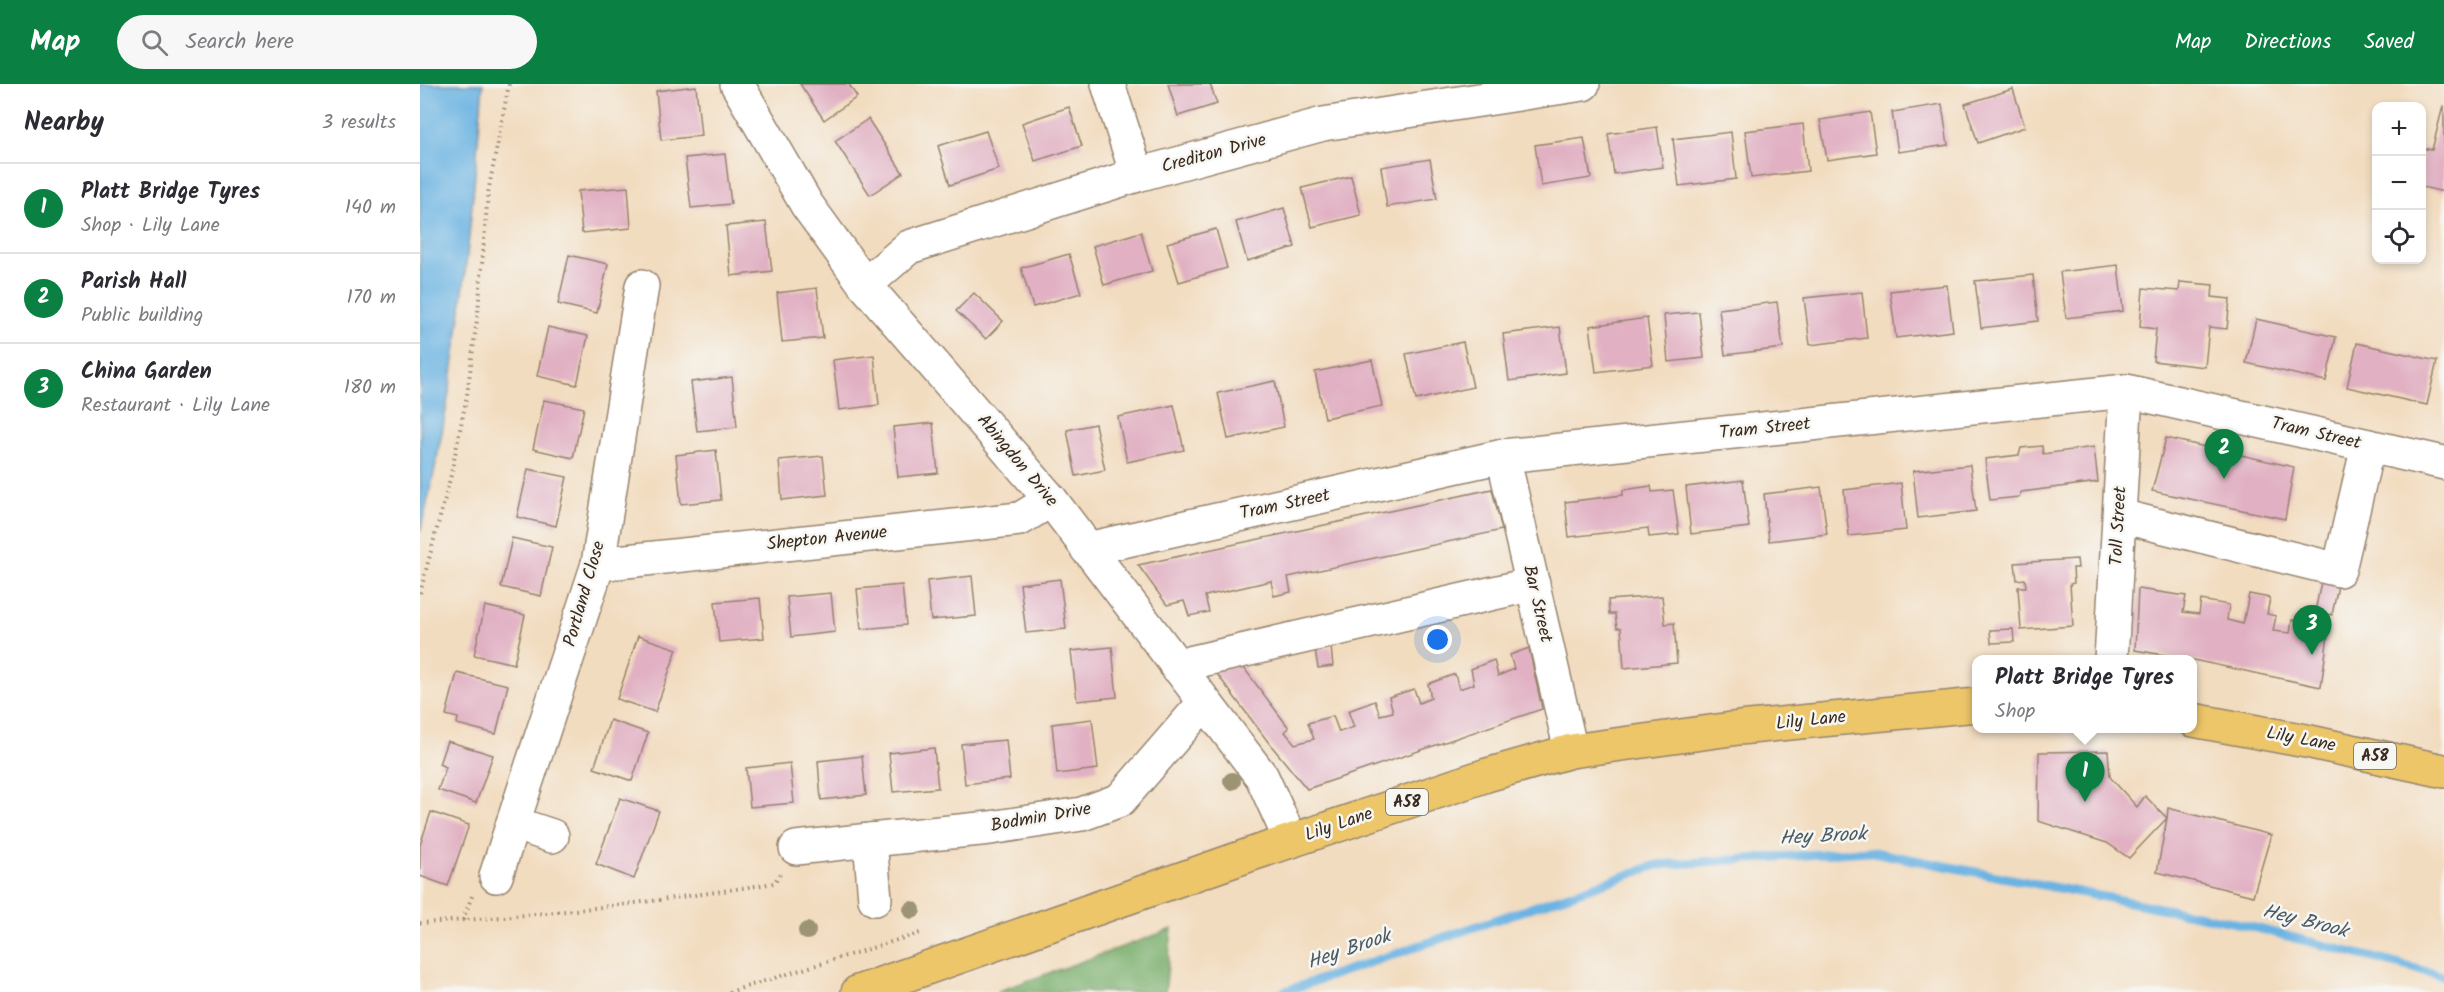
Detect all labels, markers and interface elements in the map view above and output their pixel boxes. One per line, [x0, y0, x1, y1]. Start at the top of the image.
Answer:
search box [117, 15, 537, 69]
text: Map [30, 20, 81, 65]
text: Search here [186, 25, 294, 60]
icon: search [138, 26, 171, 59]
text: Map [2175, 26, 2211, 59]
text: Directions [2244, 26, 2331, 59]
text: Saved [2364, 26, 2414, 59]
text: Nearby [24, 102, 104, 144]
map controls [2372, 102, 2426, 264]
button: + [2372, 102, 2426, 156]
text: 3 results [322, 107, 396, 139]
street label: Crediton Drive [1158, 126, 1270, 182]
button: − [2372, 156, 2426, 210]
text: Platt Bridge Tyres [81, 175, 260, 210]
text: 1 [40, 192, 47, 224]
text: 140 m [345, 192, 396, 224]
text: Shop · Lily Lane [81, 210, 220, 242]
button: locate [2372, 210, 2426, 264]
text: Parish Hall [81, 265, 186, 300]
text: 2 [38, 282, 49, 314]
text: 170 m [347, 282, 396, 314]
text: Public building [81, 300, 203, 332]
text: China Garden [81, 355, 212, 390]
text: 3 [38, 372, 49, 404]
text: 180 m [344, 372, 396, 404]
text: Restaurant · Lily Lane [81, 390, 270, 422]
street label: Abingdon Drive [969, 408, 1065, 514]
street label: Tram Street [1718, 410, 1813, 448]
street label: Tram Street [2268, 410, 2365, 459]
pin: 2 [2204, 430, 2244, 479]
street label: Tram Street [1237, 481, 1334, 529]
street label: Toll Street [2102, 485, 2136, 566]
street label: Shepton Avenue [765, 518, 889, 560]
street label: Portland Close [556, 538, 614, 650]
street label: Bar Street [1514, 562, 1560, 647]
pin: 3 [2292, 606, 2332, 655]
your location [1423, 625, 1452, 654]
popup [1972, 655, 2197, 733]
text: Platt Bridge Tyres [1995, 661, 2174, 696]
text: Shop [1995, 696, 2035, 728]
street label: Lily Lane [1775, 703, 1847, 739]
street label: Lily Lane [2264, 719, 2338, 761]
road number: A58 [2354, 743, 2396, 769]
pin: 1 [2066, 752, 2104, 802]
road number: A58 [1386, 789, 1428, 815]
street label: Bodmin Drive [988, 795, 1094, 841]
street label: Lily Lane [1301, 800, 1377, 850]
water label: Hey Brook [1779, 819, 1870, 855]
water label: Hey Brook [2259, 896, 2353, 949]
water label: Hey Brook [1303, 920, 1398, 979]

